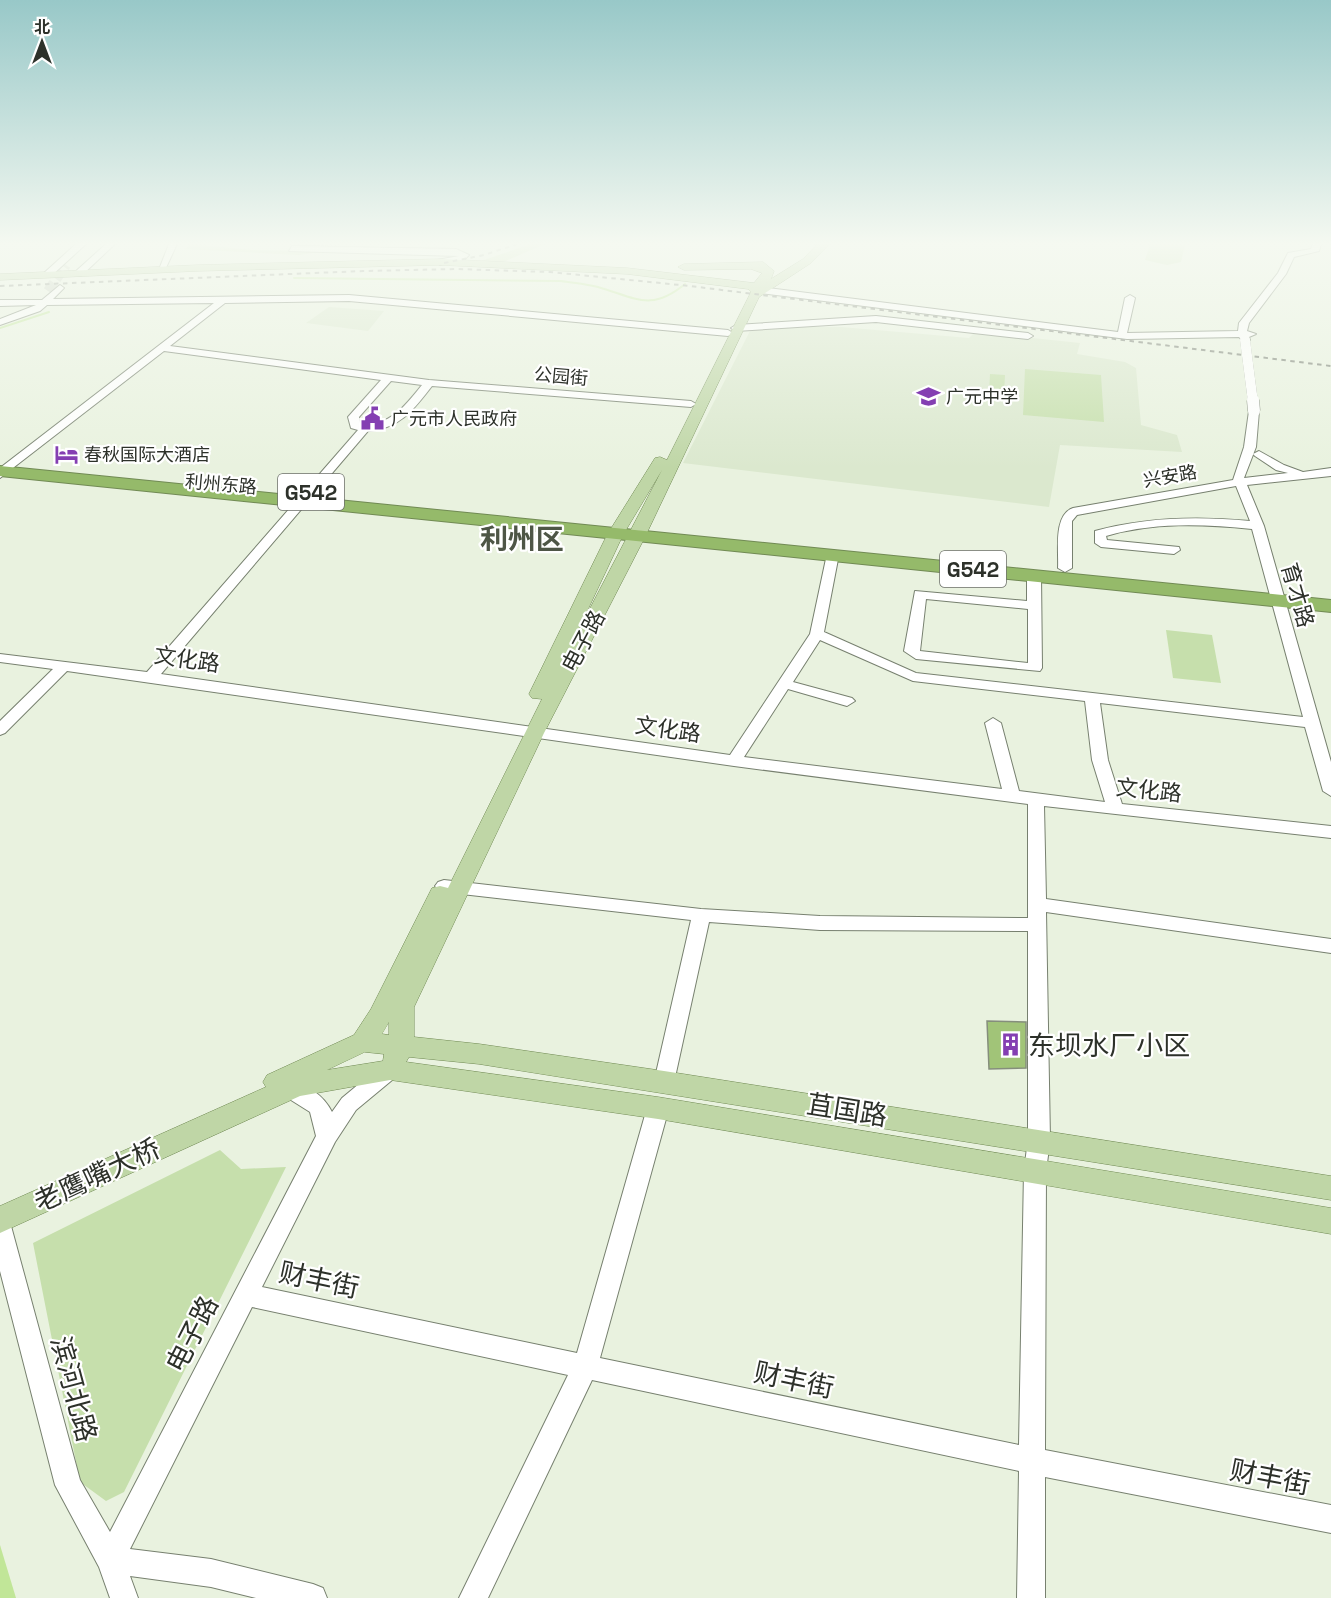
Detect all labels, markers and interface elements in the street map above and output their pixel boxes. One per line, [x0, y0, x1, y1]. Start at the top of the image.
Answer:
north arrow [12, 12, 72, 72]
text: 北 [34, 17, 50, 38]
street label: 公园街 [533, 362, 589, 390]
school or university icon: 广元中学 [915, 383, 941, 409]
place label: 广元中学 [946, 385, 1018, 408]
public building icon: 广元市人民政府 [360, 405, 386, 431]
place label: 广元市人民政府 [391, 407, 517, 430]
hotel icon: 春秋国际大酒店 [53, 441, 79, 467]
place label: 春秋国际大酒店 [84, 443, 210, 466]
street label: 兴安路 [1141, 460, 1199, 492]
street label: 利州东路 [184, 469, 258, 499]
road number: G542 [278, 474, 344, 510]
district label: 利州区 [480, 521, 564, 557]
road number: G542 [940, 551, 1006, 587]
street label: 育才路 [1275, 559, 1321, 631]
street label: 电子路 [555, 605, 611, 677]
street label: 文化路 [152, 641, 222, 677]
street label: 文化路 [633, 711, 703, 747]
street label: 文化路 [1115, 773, 1183, 807]
place label: 东坝水厂小区 [1028, 1028, 1190, 1063]
building icon: 东坝水厂小区 [997, 1032, 1023, 1058]
street label: 苴国路 [804, 1086, 890, 1134]
street label: 老鹰嘴大桥 [28, 1131, 166, 1219]
street label: 财丰街 [276, 1254, 362, 1306]
street label: 电子路 [158, 1290, 226, 1378]
street label: 滨河北路 [43, 1332, 105, 1446]
street label: 财丰街 [751, 1354, 837, 1406]
street label: 财丰街 [1227, 1452, 1313, 1502]

